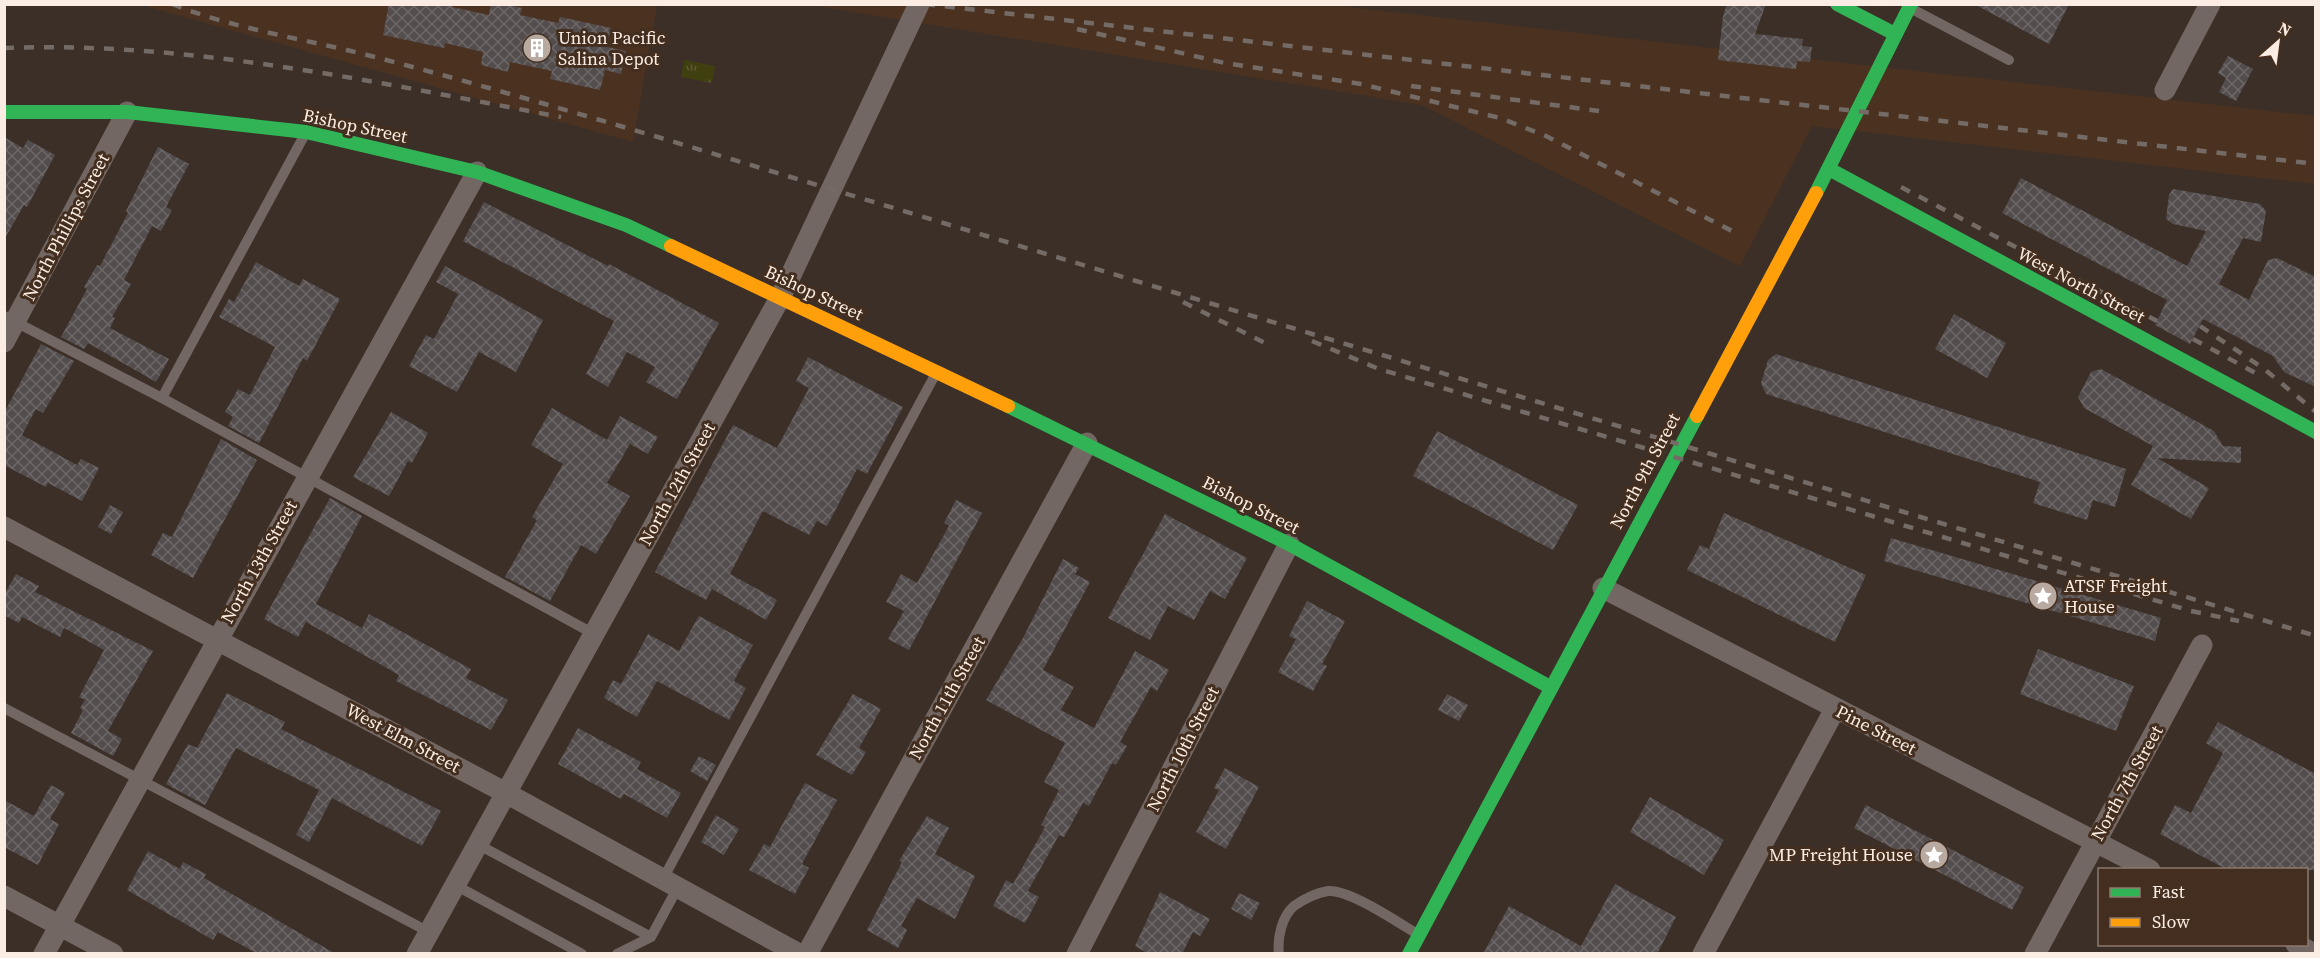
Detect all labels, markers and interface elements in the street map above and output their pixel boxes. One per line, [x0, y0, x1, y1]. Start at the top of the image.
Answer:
north arrow [2248, 12, 2308, 72]
text: N [2275, 16, 2296, 41]
place label: Union Pacific Salina Depot [558, 25, 666, 71]
building icon: Union Pacific Salina Depot [521, 32, 553, 64]
street label: Bishop Street [301, 102, 410, 149]
street label: North Phillips Street [16, 149, 115, 305]
street label: West North Street [2013, 240, 2150, 329]
street label: Bishop Street [761, 259, 868, 326]
street label: North 9th Street [1603, 408, 1686, 533]
street label: North 12th Street [632, 418, 721, 550]
street label: Bishop Street [1198, 469, 1304, 540]
street label: North 13th Street [214, 496, 303, 628]
place label: ATSF Freight House [2064, 573, 2167, 619]
place icon: ATSF Freight House [2027, 580, 2059, 612]
street label: North 11th Street [902, 632, 991, 764]
street label: North 10th Street [1140, 682, 1225, 816]
street label: West Elm Street [342, 697, 465, 778]
street label: Pine Street [1832, 699, 1921, 760]
street label: North 7th Street [2085, 721, 2169, 845]
place icon: MP Freight House [1918, 839, 1950, 871]
place label: MP Freight House [1769, 842, 1913, 867]
legend [2098, 868, 2308, 946]
text: Fast [2152, 879, 2185, 904]
text: Slow [2152, 909, 2190, 934]

